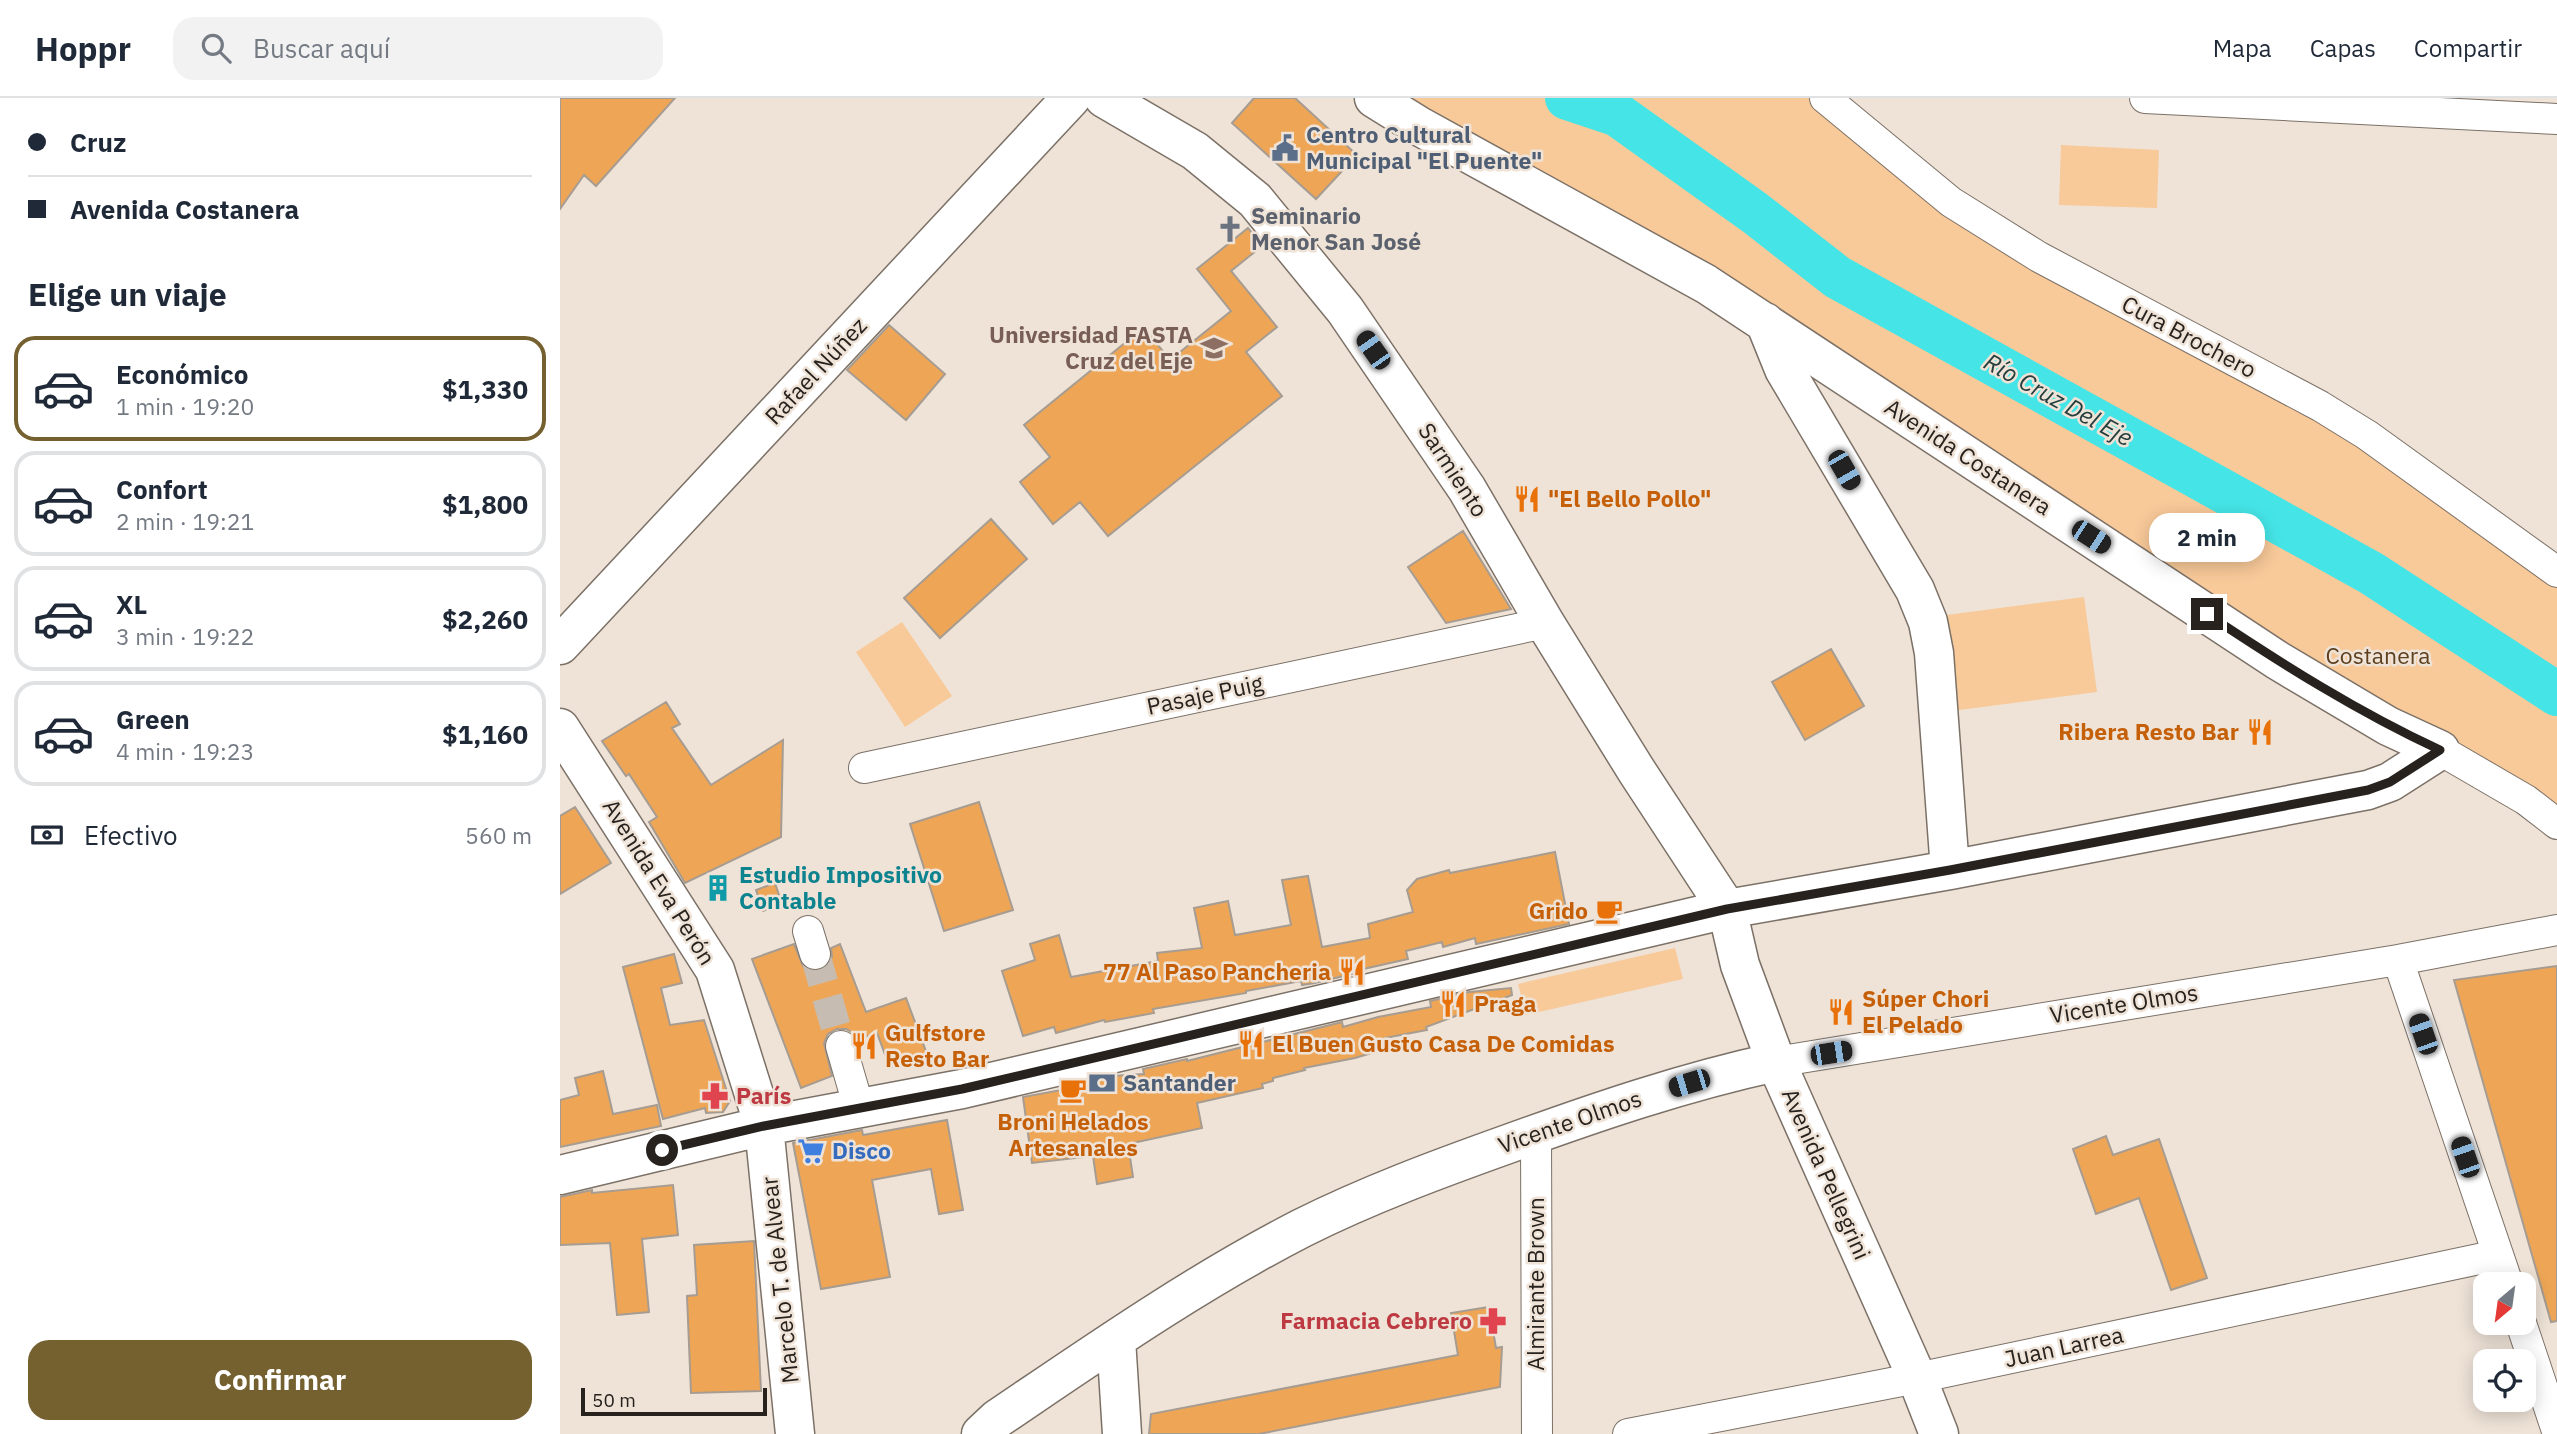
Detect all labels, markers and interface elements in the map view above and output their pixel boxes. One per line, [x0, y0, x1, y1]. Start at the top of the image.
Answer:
search box [173, 17, 663, 80]
text: Hoppr [35, 27, 131, 70]
icon: search [197, 29, 235, 67]
text: Buscar aquí [253, 31, 390, 65]
text: Mapa [2213, 32, 2272, 64]
text: Capas [2310, 32, 2376, 64]
text: Compartir [2414, 32, 2522, 64]
place label: Centro Cultural Municipal "El Puente" [1306, 119, 1542, 175]
text: Cruz [70, 125, 126, 159]
public building icon: Centro Cultural Municipal "El Puente" [1270, 133, 1300, 163]
text: Avenida Costanera [70, 192, 299, 226]
place label: Seminario Menor San José [1251, 200, 1421, 256]
church icon: Seminario Menor San José [1215, 214, 1245, 244]
text: Elige un viaje [28, 273, 227, 315]
street label: Cura Brochero [2117, 288, 2262, 384]
street label: Rafael Núñez [758, 310, 873, 430]
place label: Universidad FASTA Cruz del Eje [989, 319, 1193, 375]
car [1353, 327, 1394, 373]
school or university icon: Universidad FASTA Cruz del Eje [1199, 333, 1229, 363]
water label: Río Cruz Del Eje [1978, 345, 2138, 453]
icon: car [32, 357, 95, 420]
text: Económico [116, 357, 248, 391]
text: $1,330 [442, 372, 528, 406]
text: 1 min · 19:20 [116, 391, 254, 421]
street label: Avenida Costanera [1880, 391, 2058, 521]
street label: Sarmiento [1412, 417, 1495, 522]
car [1825, 447, 1864, 493]
icon: car [32, 472, 95, 535]
text: Confort [116, 472, 208, 506]
place label: "El Bello Pollo" [1548, 483, 1711, 513]
restaurant icon: "El Bello Pollo" [1512, 484, 1542, 514]
text: $1,800 [442, 487, 528, 521]
text: 2 min · 19:21 [116, 506, 254, 536]
callout: 2 min [2149, 512, 2265, 561]
car [2068, 517, 2115, 557]
text: 2 min [2177, 522, 2237, 552]
icon: car [32, 587, 95, 650]
text: XL [116, 587, 147, 621]
route end [2191, 598, 2223, 630]
text: $2,260 [442, 602, 528, 636]
text: 3 min · 19:22 [116, 621, 254, 651]
park label: Costanera [2326, 640, 2430, 670]
street label: Pasaje Puig [1144, 667, 1266, 721]
icon: car [32, 702, 95, 765]
text: Green [116, 702, 190, 736]
place label: Ribera Resto Bar [2058, 716, 2239, 746]
text: $1,160 [442, 717, 528, 751]
restaurant icon: Ribera Resto Bar [2245, 717, 2275, 747]
text: 4 min · 19:23 [116, 736, 254, 766]
street label: Avenida Eva Perón [597, 793, 723, 970]
icon: cash [28, 816, 66, 854]
text: Efectivo [84, 818, 178, 852]
text: 560 m [465, 820, 532, 850]
place label: Estudio Impositivo Contable [739, 859, 942, 915]
building icon: Estudio Impositivo Contable [703, 873, 733, 903]
place label: Grido [1529, 895, 1588, 925]
cafe icon: Grido [1594, 896, 1624, 926]
place label: 77 Al Paso Pancheria [1103, 956, 1331, 986]
restaurant icon: 77 Al Paso Pancheria [1337, 957, 1367, 987]
street label: Vicente Olmos [2048, 976, 2200, 1030]
place label: Súper Chori El Pelado [1862, 983, 1989, 1039]
place label: Praga [1474, 988, 1537, 1018]
restaurant icon: Praga [1438, 989, 1468, 1019]
restaurant icon: Súper Chori El Pelado [1826, 997, 1856, 1027]
car [2407, 1011, 2440, 1057]
place label: Gulfstore Resto Bar [885, 1017, 989, 1073]
place label: El Buen Gusto Casa De Comidas [1272, 1028, 1615, 1058]
restaurant icon: El Buen Gusto Casa De Comidas [1236, 1029, 1266, 1059]
restaurant icon: Gulfstore Resto Bar [849, 1031, 879, 1061]
car [1809, 1039, 1854, 1067]
place label: Santander [1123, 1067, 1236, 1097]
car [1666, 1067, 1713, 1099]
bank icon: Santander [1087, 1068, 1117, 1098]
cafe icon: Broni Helados Artesanales [1058, 1075, 1088, 1105]
place label: París [736, 1080, 791, 1110]
pharmacy icon: París [700, 1081, 730, 1111]
street label: Vicente Olmos [1494, 1083, 1645, 1160]
street label: Avenida Pellegrini [1776, 1083, 1878, 1264]
place label: Broni Helados Artesanales [997, 1106, 1149, 1162]
route start [646, 1134, 678, 1166]
car [2449, 1134, 2482, 1180]
place label: Disco [832, 1135, 891, 1165]
supermarket icon: Disco [796, 1136, 826, 1166]
street label: Marcelo T. de Alvear [753, 1175, 805, 1385]
street label: Almirante Brown [1520, 1197, 1550, 1371]
north arrow [2473, 1272, 2536, 1335]
map controls [2473, 1272, 2536, 1412]
place label: Farmacia Cebrero [1280, 1305, 1472, 1335]
pharmacy icon: Farmacia Cebrero [1478, 1306, 1508, 1336]
street label: Juan Larrea [2001, 1319, 2126, 1373]
button: Confirmar [28, 1340, 532, 1420]
button: locate [2473, 1349, 2536, 1412]
scale bar [581, 1385, 766, 1417]
text: 50 m [592, 1388, 636, 1412]

